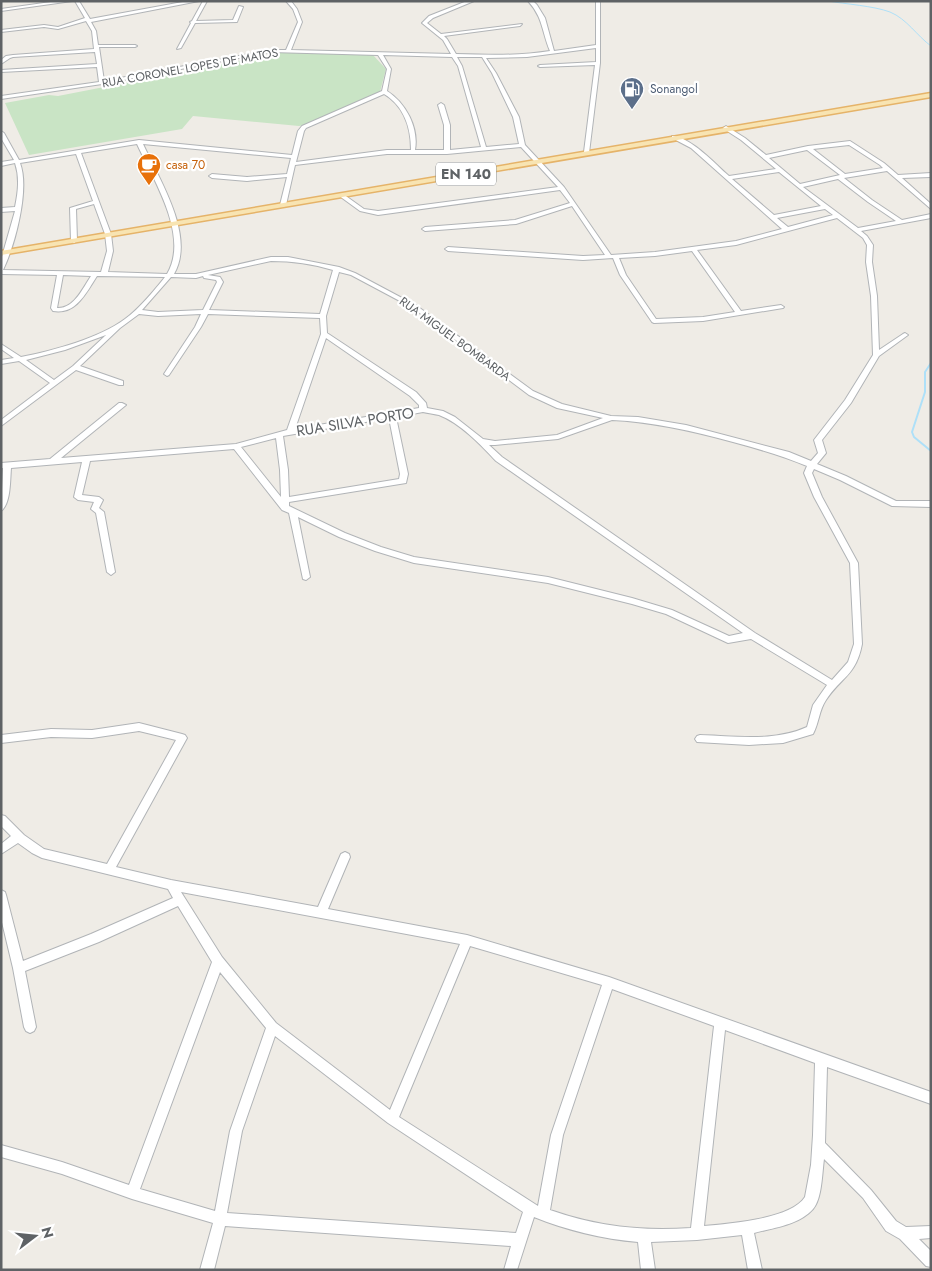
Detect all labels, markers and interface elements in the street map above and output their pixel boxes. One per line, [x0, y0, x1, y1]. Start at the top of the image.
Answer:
street label: RUA CORONEL LOPES DE MATOS [100, 44, 280, 92]
fuel station icon: Sonangol [619, 76, 645, 110]
place label: Sonangol [650, 80, 698, 98]
cafe icon: casa 70 [136, 152, 162, 186]
place label: casa 70 [166, 156, 205, 174]
road number: EN 140 [436, 162, 496, 185]
street label: RUA MIGUEL BOMBARDA [396, 292, 514, 386]
street label: RUA SILVA PORTO [295, 402, 415, 442]
north arrow [10, 1211, 60, 1261]
text: N [36, 1224, 59, 1241]

